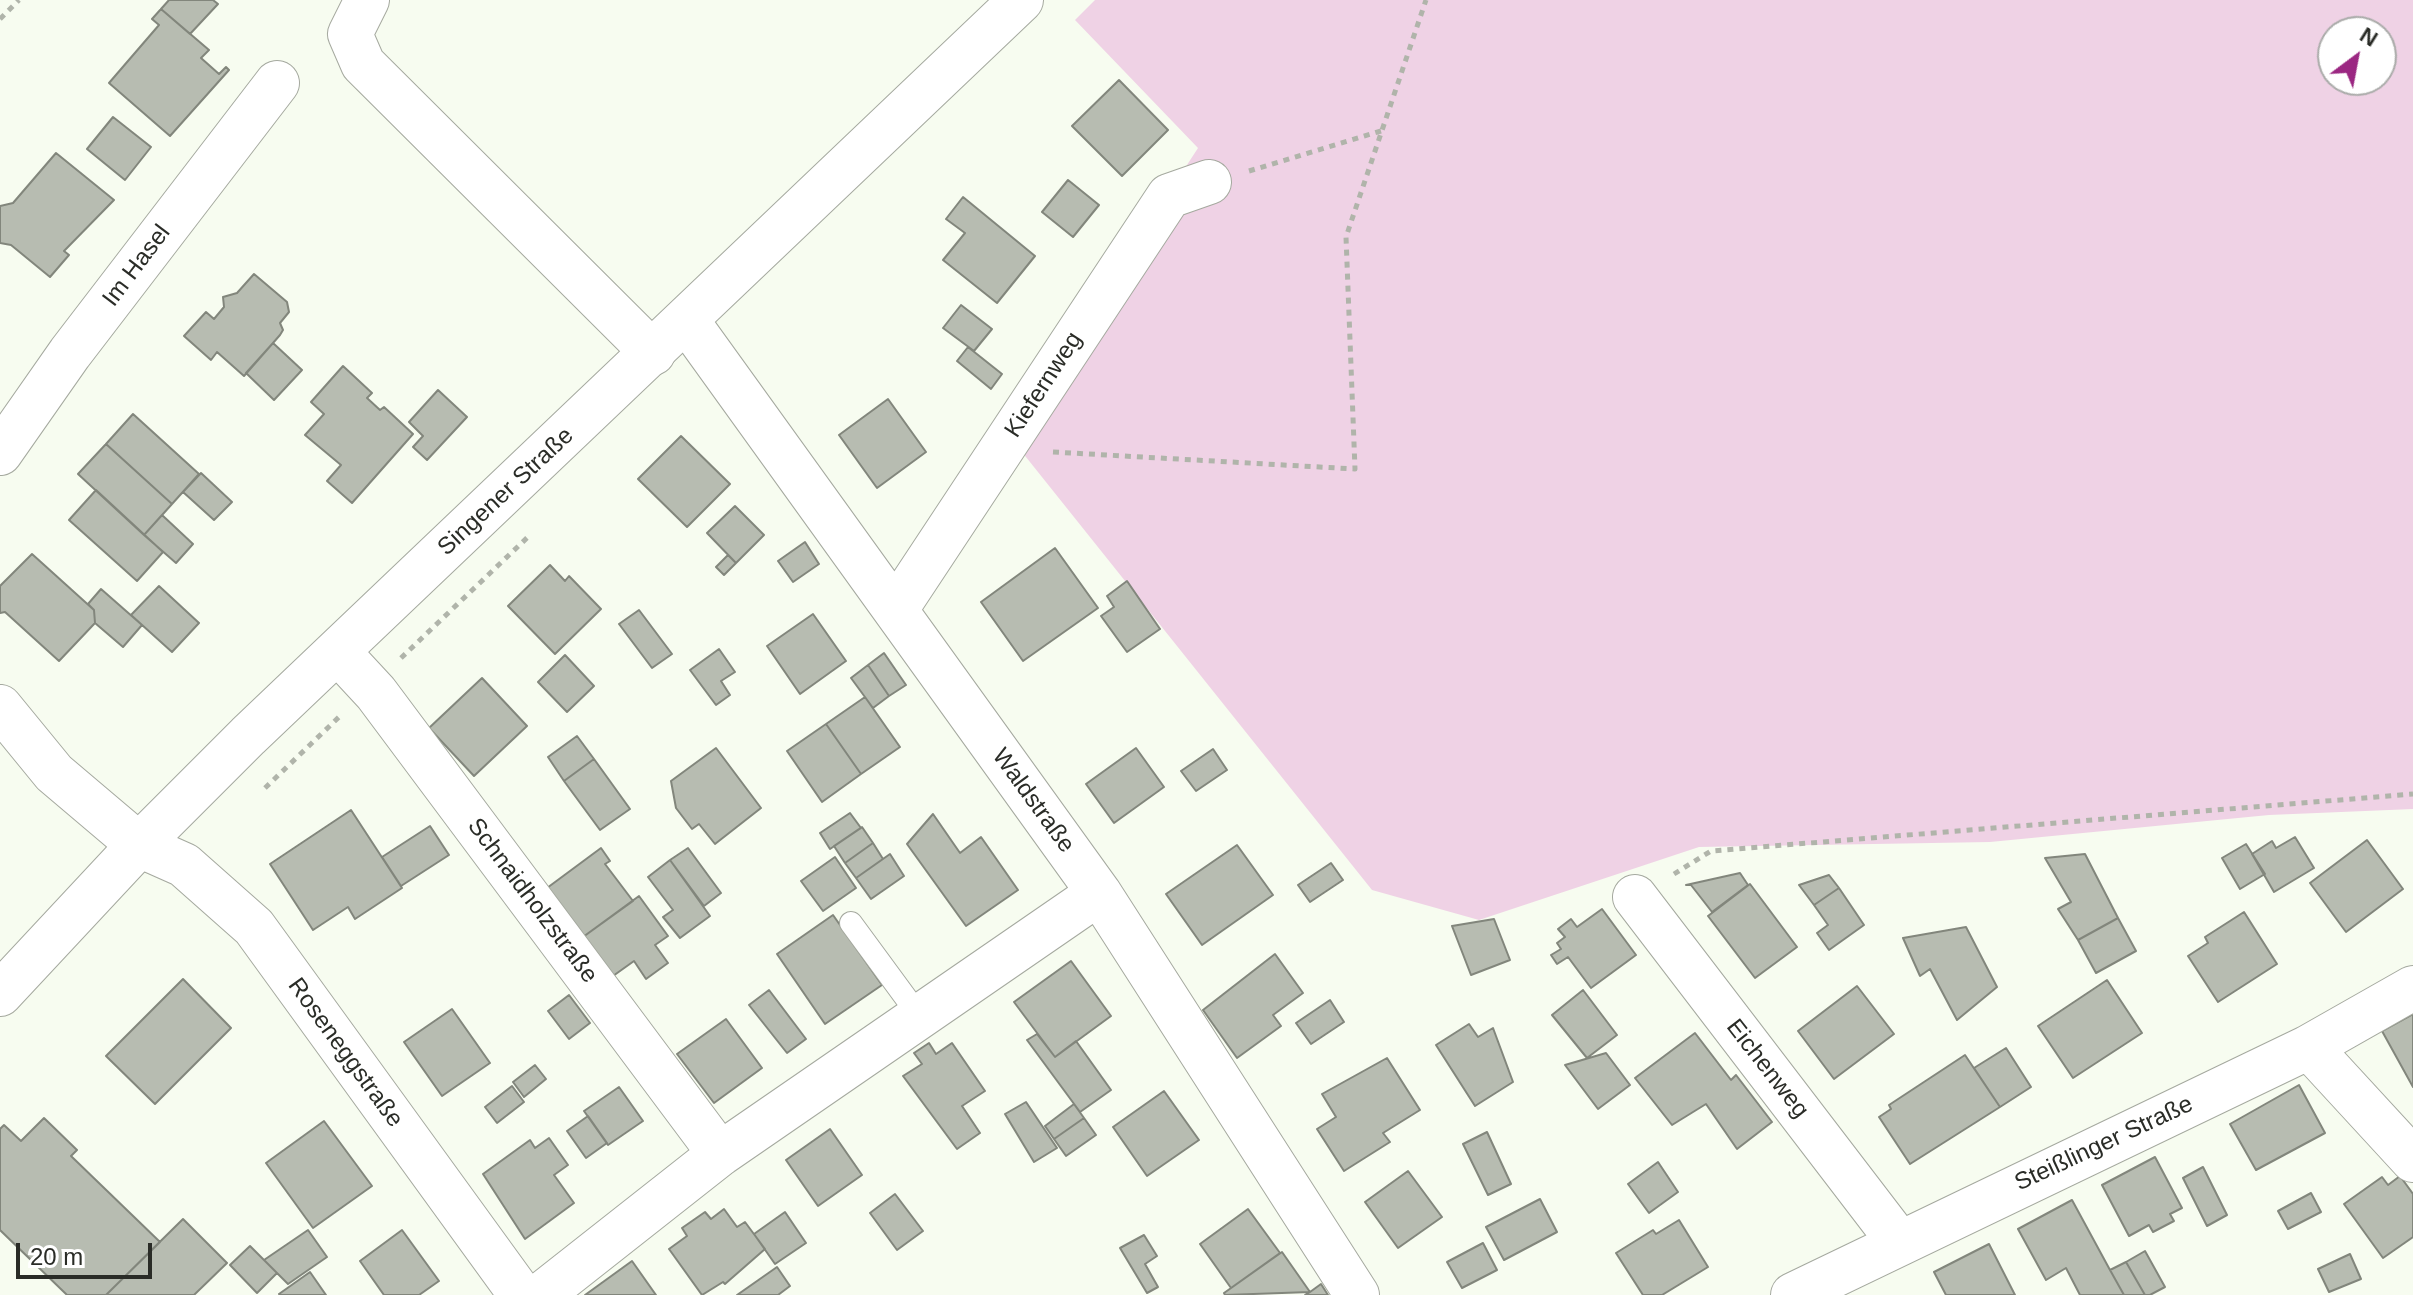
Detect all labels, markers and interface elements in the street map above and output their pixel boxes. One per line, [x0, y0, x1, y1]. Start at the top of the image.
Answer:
north arrow [2317, 16, 2397, 96]
text: N [2356, 22, 2382, 52]
street label: Im Hasel [97, 220, 177, 312]
street label: Kiefernweg [999, 327, 1089, 443]
street label: Singener Straße [432, 422, 580, 562]
street label: Waldstraße [986, 743, 1080, 859]
street label: Schnaidholzstraße [461, 813, 603, 989]
street label: Roseneggstraße [281, 973, 409, 1133]
street label: Eichenweg [1720, 1014, 1814, 1124]
street label: Steißlinger Straße [2010, 1090, 2198, 1198]
scale bar [20, 1227, 156, 1277]
text: 20 m [30, 1243, 83, 1270]

